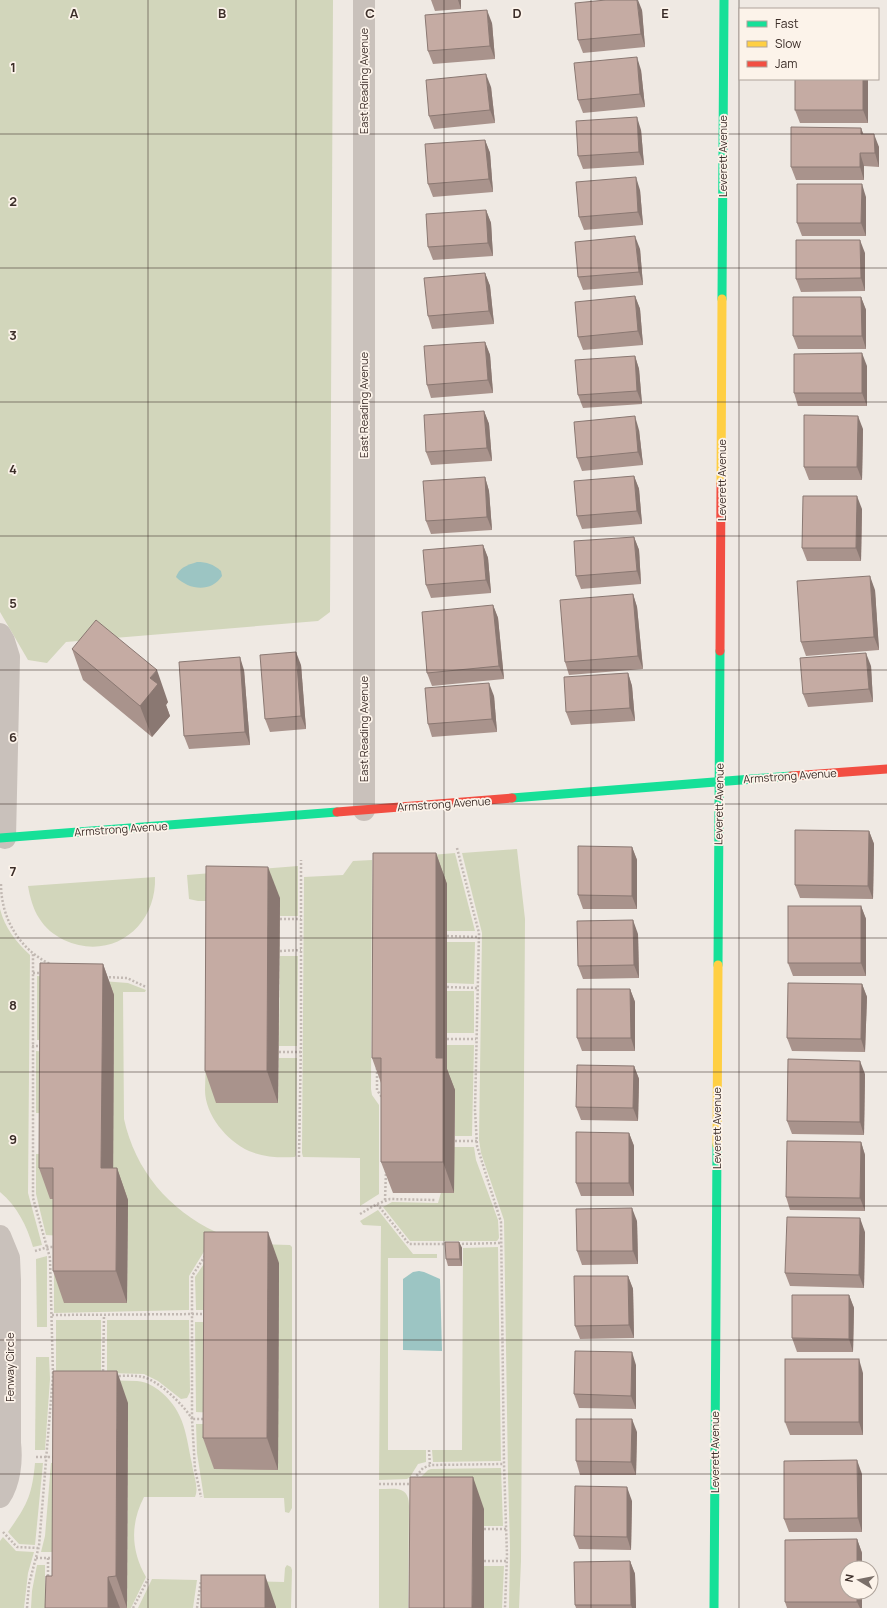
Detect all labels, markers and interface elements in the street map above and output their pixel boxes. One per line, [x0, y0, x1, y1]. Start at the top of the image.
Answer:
text: A [70, 4, 79, 22]
text: B [218, 4, 226, 22]
text: C [365, 4, 375, 22]
text: D [512, 4, 522, 22]
text: E [661, 4, 669, 22]
legend [739, 8, 879, 80]
text: Fast [775, 15, 799, 32]
street label: East Reading Avenue [356, 27, 371, 134]
text: Slow [775, 35, 801, 52]
text: Jam [775, 55, 797, 72]
text: 1 [10, 58, 16, 76]
street label: Leverett Avenue [715, 114, 730, 197]
text: 2 [9, 192, 17, 210]
text: 3 [9, 326, 17, 344]
street label: East Reading Avenue [356, 351, 371, 458]
street label: Leverett Avenue [714, 438, 729, 521]
text: 4 [9, 460, 17, 478]
text: 5 [9, 594, 17, 612]
street label: East Reading Avenue [356, 675, 371, 782]
text: 6 [9, 728, 17, 746]
street label: Leverett Avenue [710, 762, 727, 845]
street label: Armstrong Avenue [743, 765, 838, 786]
street label: Armstrong Avenue [397, 793, 492, 814]
street label: Armstrong Avenue [74, 818, 169, 839]
text: 7 [10, 862, 17, 880]
text: 8 [9, 996, 17, 1014]
street label: Leverett Avenue [709, 1086, 724, 1169]
text: 9 [9, 1130, 17, 1148]
street label: Fenway Circle [2, 1332, 17, 1402]
street label: Leverett Avenue [707, 1410, 722, 1493]
north arrow [839, 1560, 879, 1600]
text: N [841, 1573, 857, 1583]

